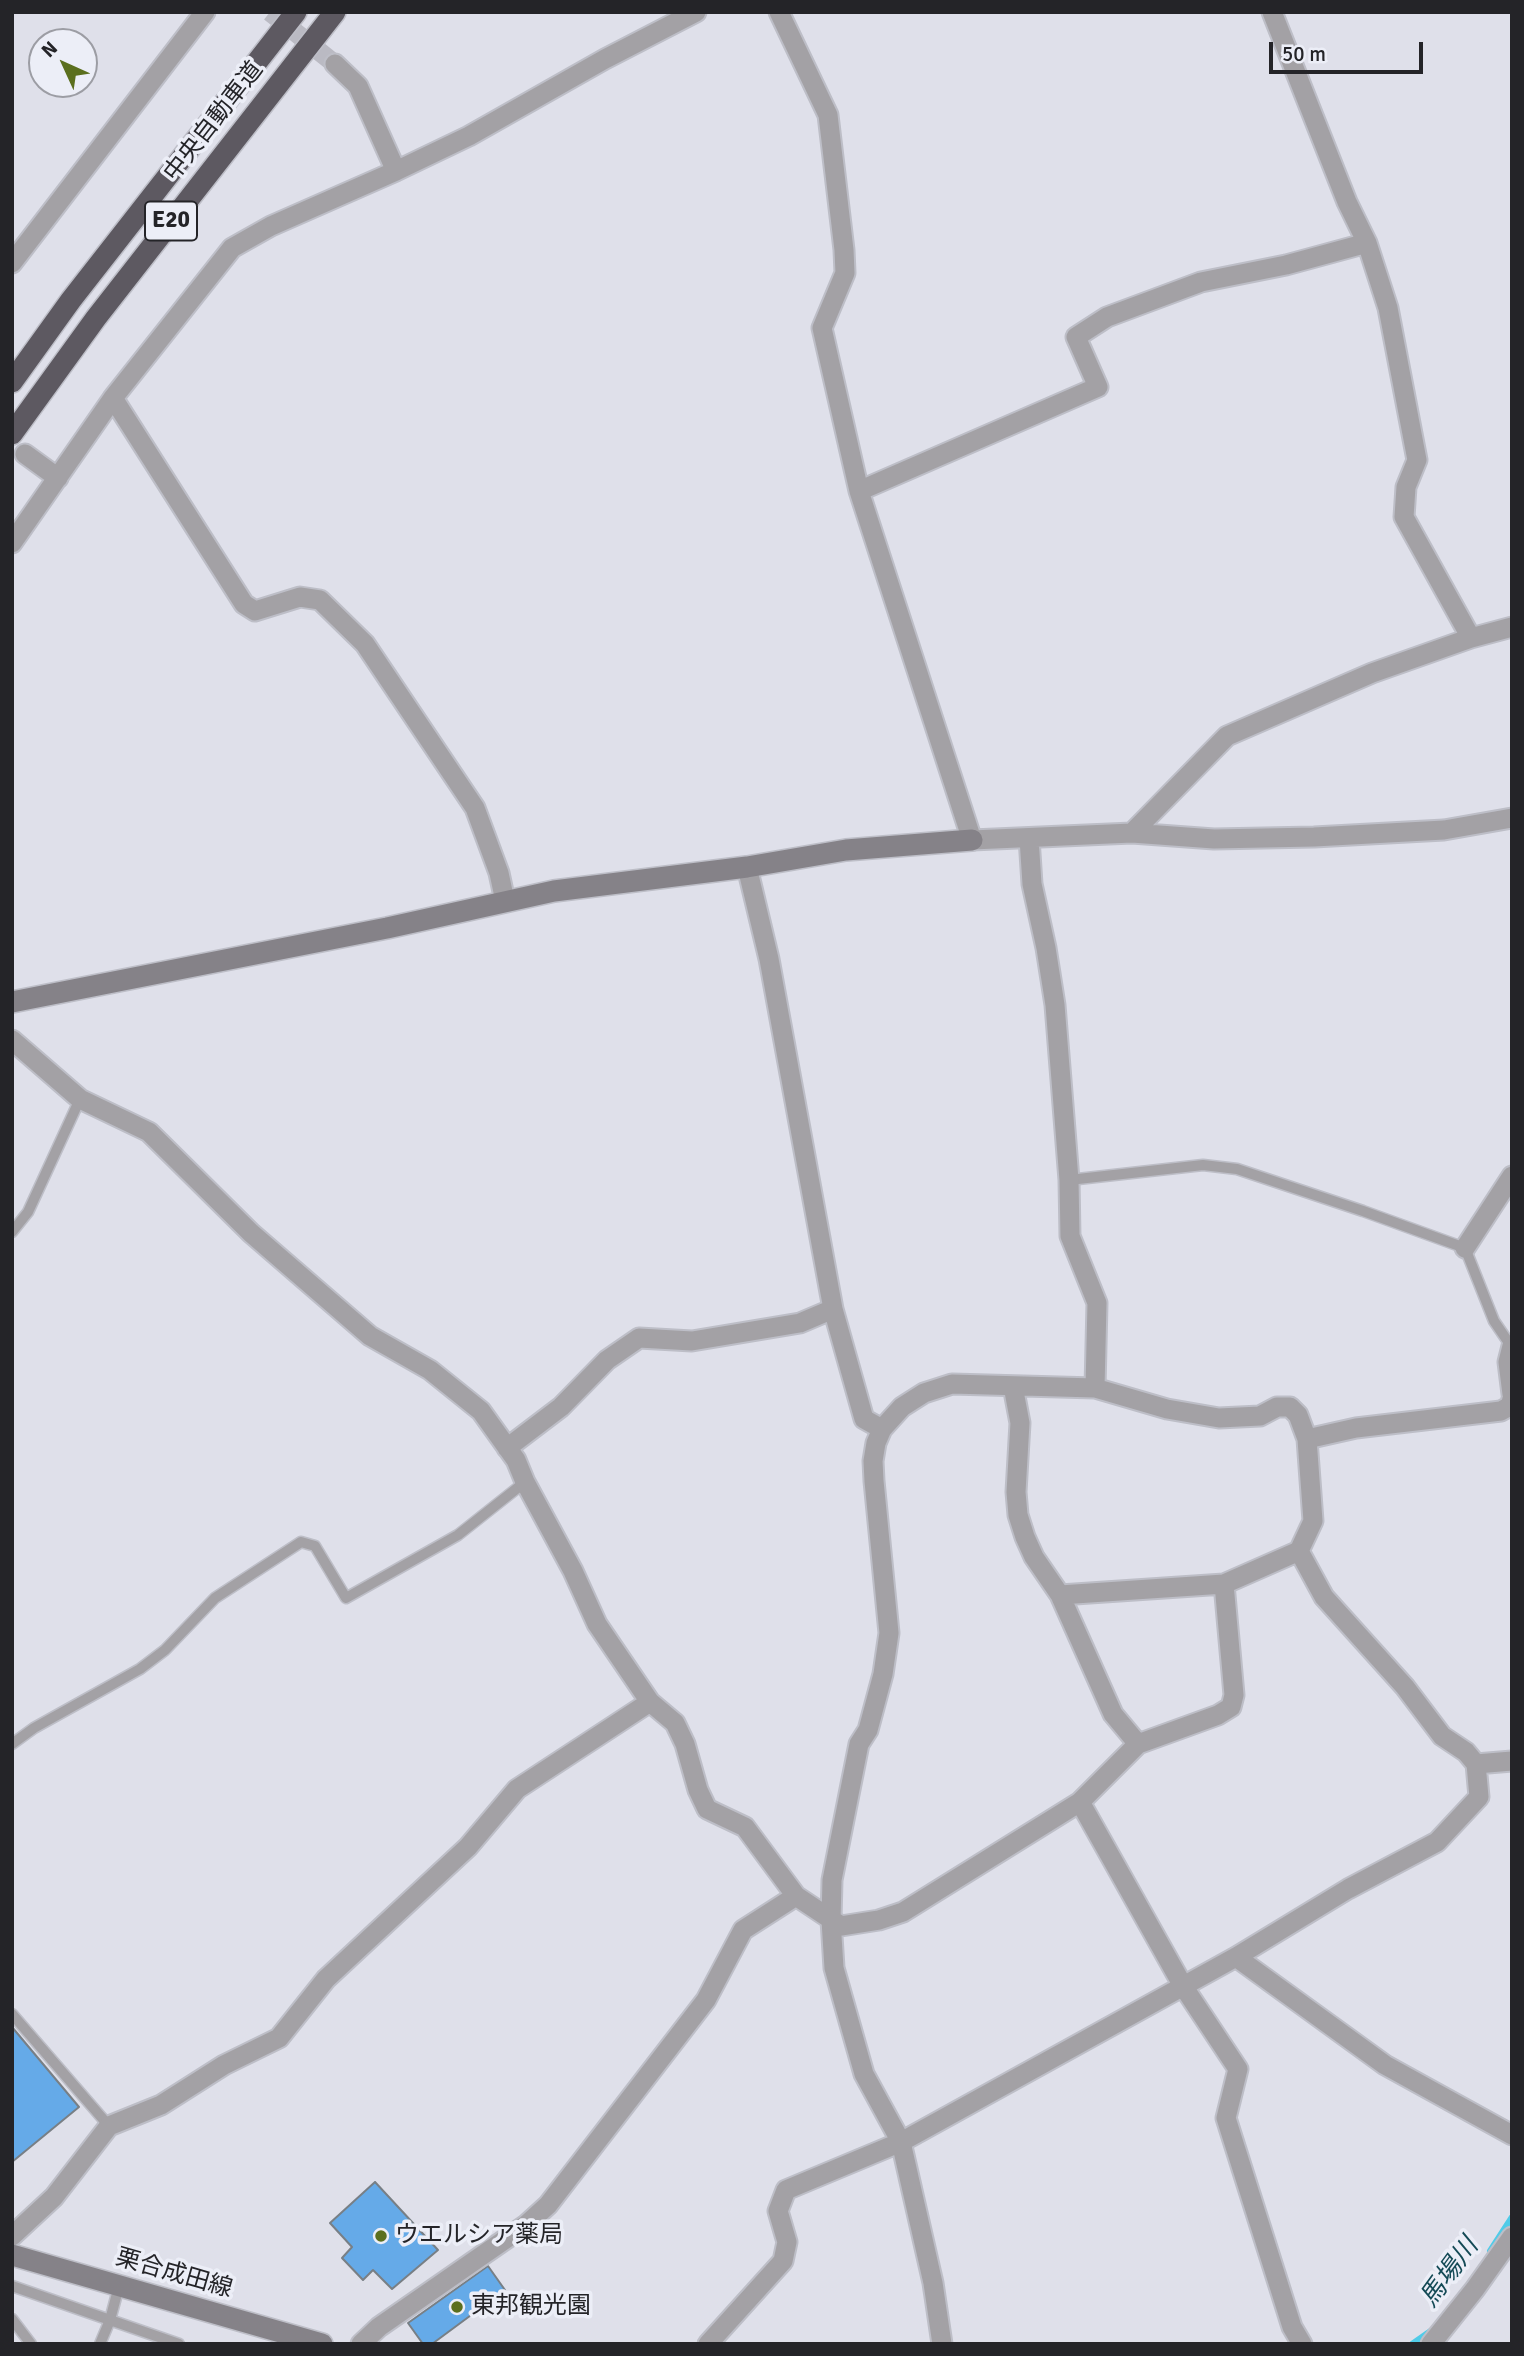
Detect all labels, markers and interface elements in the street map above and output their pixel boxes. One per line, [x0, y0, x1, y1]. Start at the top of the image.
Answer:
north arrow [28, 28, 98, 98]
scale bar [1272, 28, 1426, 72]
text: N [36, 36, 63, 63]
text: 50 m [1282, 41, 1326, 67]
street label: 中央自動車道 [158, 56, 270, 188]
road number: E20 [145, 202, 197, 241]
place label: ウエルシア薬局 [395, 2222, 563, 2250]
marker: ウエルシア薬局 [373, 2228, 389, 2244]
water label: 馬場川 [1414, 2232, 1486, 2314]
street label: 栗合成田線 [112, 2244, 236, 2304]
place label: 東邦観光園 [471, 2293, 591, 2321]
marker: 東邦観光園 [449, 2299, 465, 2315]

